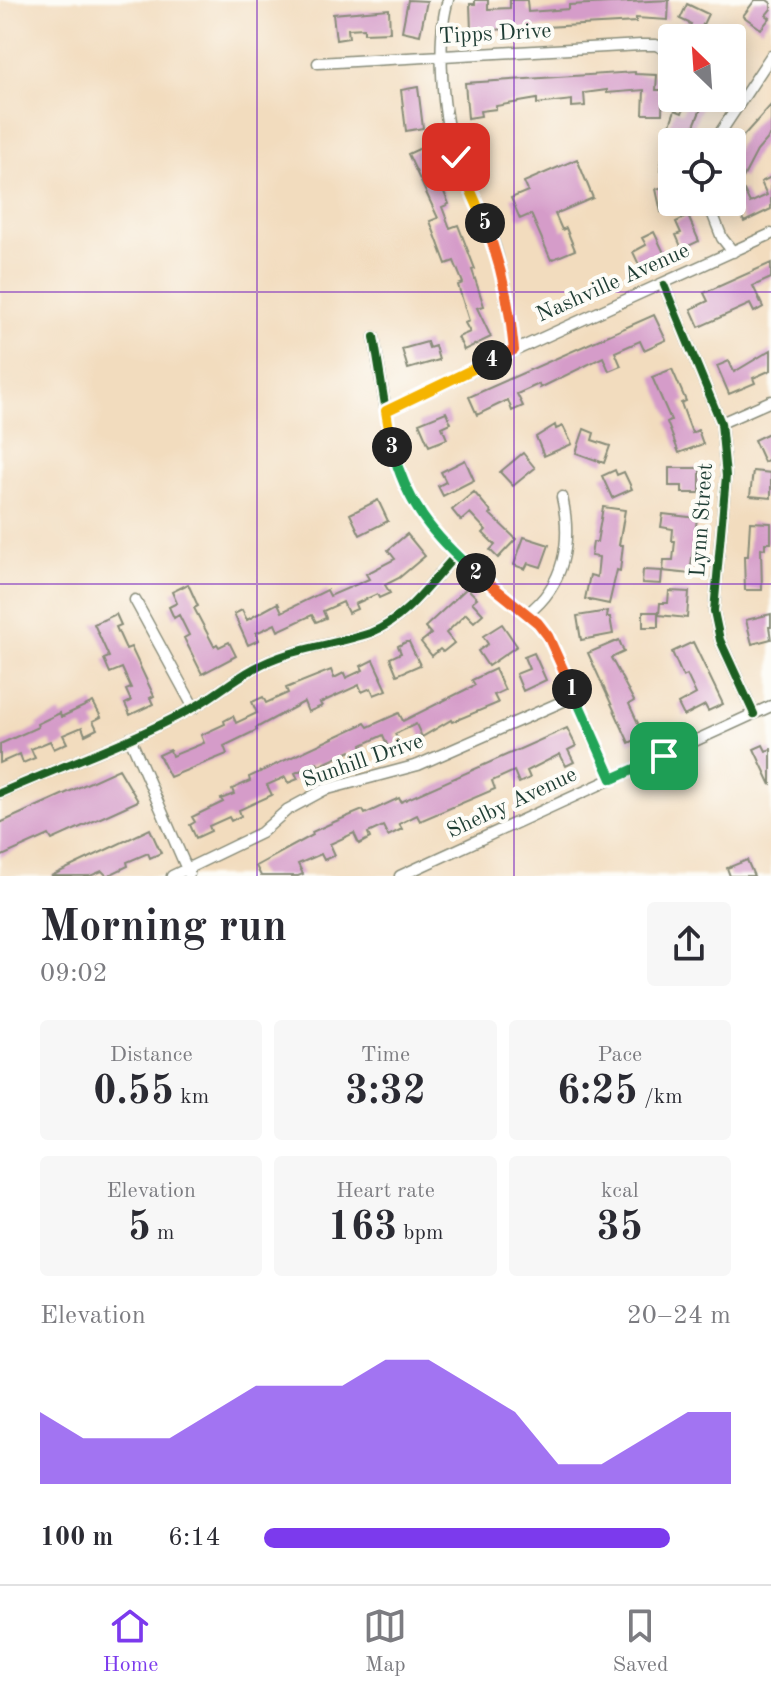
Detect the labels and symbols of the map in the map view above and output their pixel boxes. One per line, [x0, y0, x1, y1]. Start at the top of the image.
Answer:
street label: Tipps Drive [438, 20, 552, 48]
north arrow [658, 24, 746, 112]
pin [422, 123, 490, 191]
pin: 5 [465, 203, 505, 243]
street label: Nashville Avenue [533, 239, 693, 327]
pin: 4 [472, 340, 512, 380]
pin: 3 [372, 427, 412, 467]
street label: Lynn Street [687, 462, 717, 578]
pin: 2 [456, 553, 496, 593]
pin: 1 [552, 669, 592, 709]
pin [630, 722, 698, 790]
street label: Sunhill Drive [300, 730, 426, 792]
street label: Shelby Avenue [444, 763, 580, 843]

